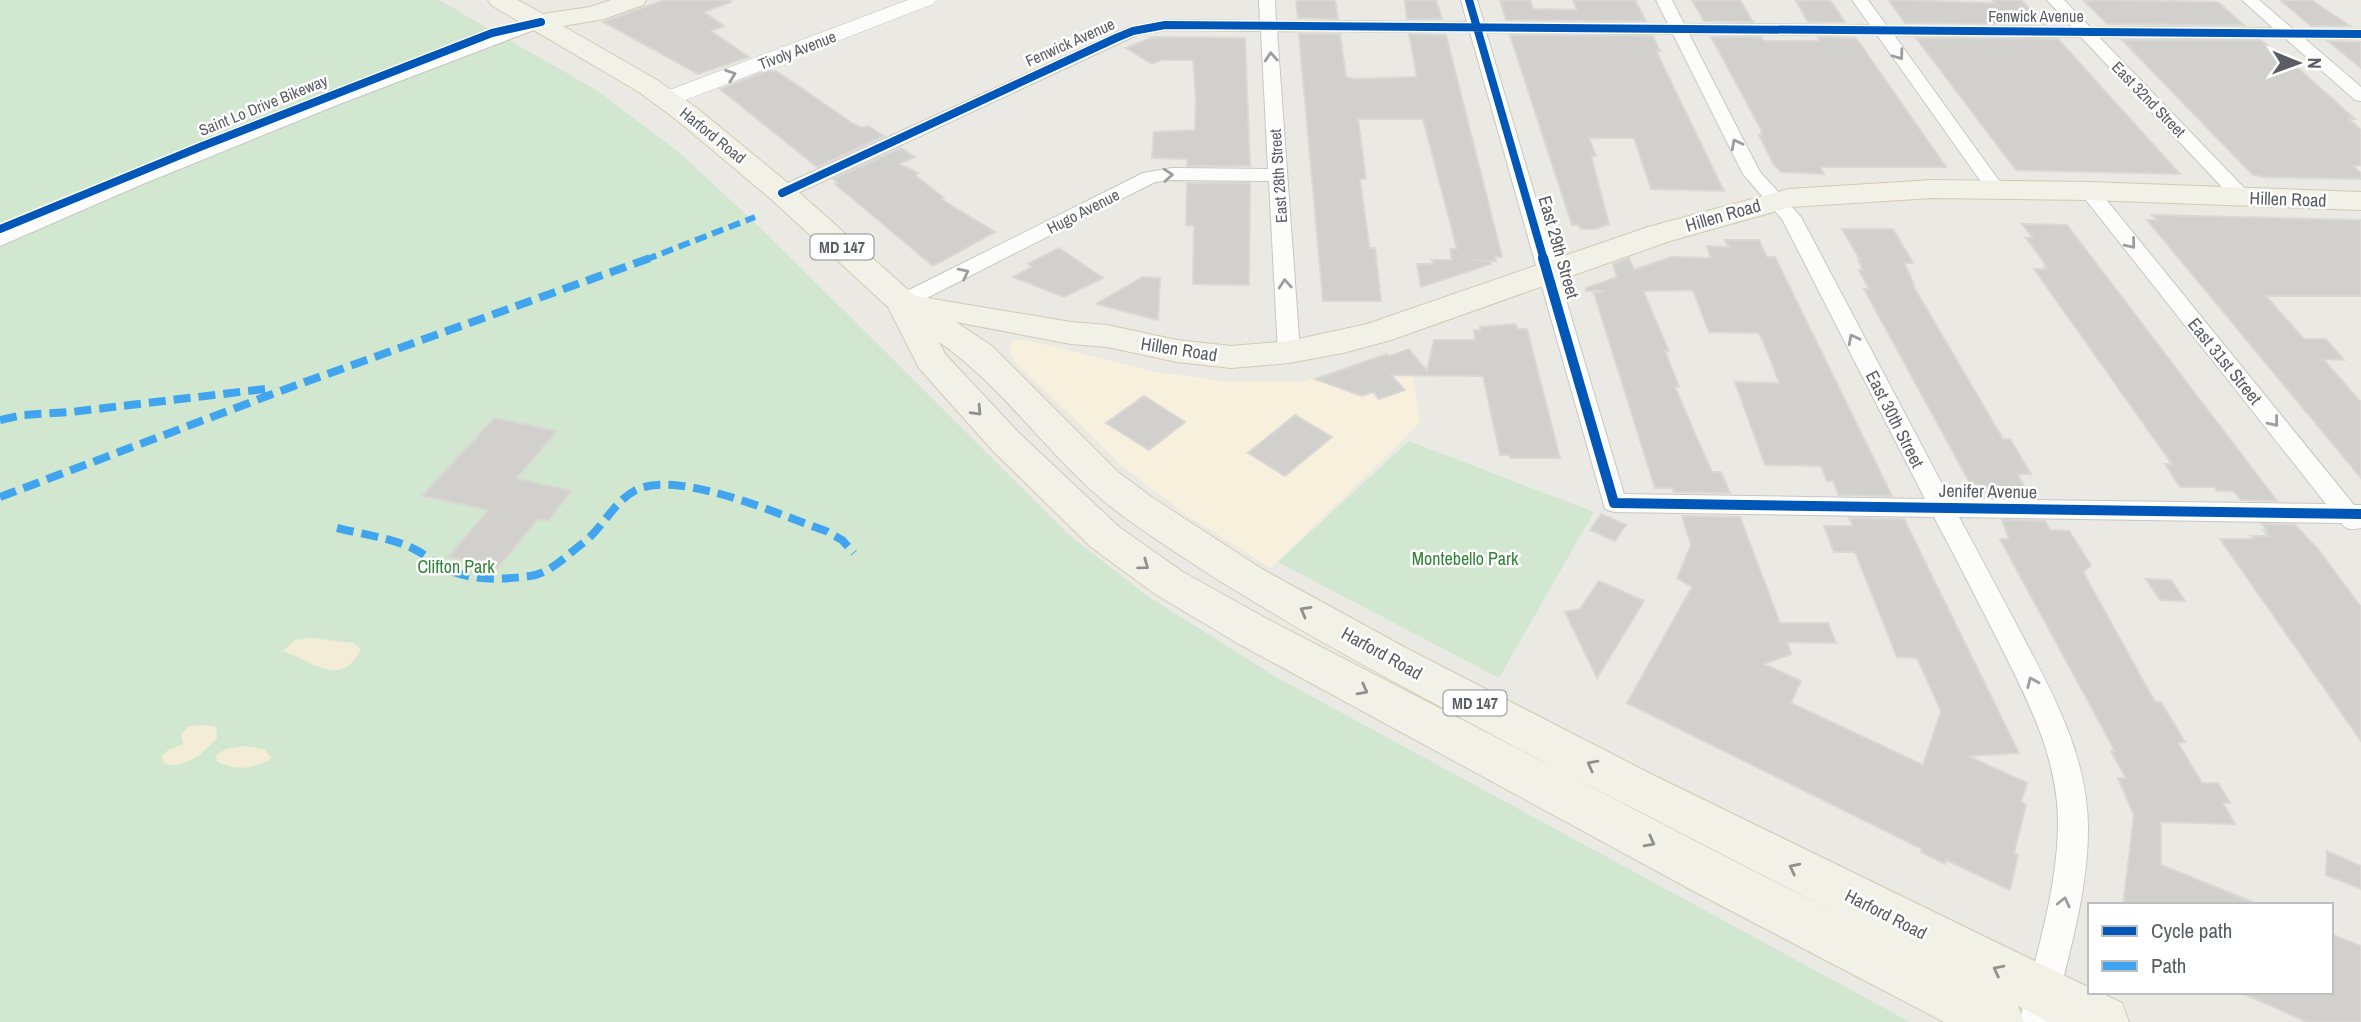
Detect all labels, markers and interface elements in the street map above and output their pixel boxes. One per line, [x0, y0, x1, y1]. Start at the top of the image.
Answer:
street label: Fenwick Avenue [1988, 5, 2084, 27]
street label: Fenwick Avenue [1022, 13, 1118, 71]
street label: Tivoly Avenue [755, 25, 839, 75]
north arrow [2263, 28, 2333, 98]
one-way arrow [1891, 48, 1904, 60]
one-way arrow [1263, 51, 1278, 62]
street label: East 32nd Street [2107, 56, 2191, 142]
text: N [2302, 57, 2328, 69]
street label: Saint Lo Drive Bikeway [195, 69, 331, 141]
one-way arrow [725, 69, 737, 83]
street label: Harford Road [675, 102, 751, 168]
street label: East 28th Street [1264, 128, 1292, 224]
one-way arrow [1731, 139, 1745, 151]
one-way arrow [1163, 168, 1174, 183]
street label: Hugo Avenue [1043, 183, 1123, 239]
street label: Hillen Road [2249, 185, 2327, 213]
street label: Hillen Road [1682, 192, 1764, 238]
street label: East 29th Street [1532, 193, 1586, 301]
road number: MD 147 [810, 234, 874, 260]
one-way arrow [2123, 237, 2136, 249]
one-way arrow [957, 267, 969, 281]
one-way arrow [1278, 278, 1293, 289]
street label: East 31st Street [2182, 312, 2268, 410]
street label: Hillen Road [1139, 331, 1219, 367]
one-way arrow [1848, 333, 1862, 346]
street label: East 30th Street [1860, 366, 1930, 472]
one-way arrow [969, 403, 982, 416]
one-way arrow [2265, 414, 2278, 426]
street label: Jenifer Avenue [1939, 478, 2037, 504]
park label: Montebello Park [1412, 546, 1519, 571]
park label: Clifton Park [417, 554, 495, 579]
one-way arrow [1136, 557, 1149, 569]
one-way arrow [1299, 606, 1312, 619]
street label: Harford Road [1337, 621, 1427, 685]
one-way arrow [2026, 677, 2040, 690]
one-way arrow [1355, 681, 1368, 695]
road number: MD 147 [1444, 690, 1506, 716]
one-way arrow [1586, 759, 1599, 773]
one-way arrow [1643, 834, 1655, 848]
one-way arrow [1789, 862, 1801, 876]
street label: Harford Road [1841, 883, 1931, 945]
one-way arrow [2056, 896, 2070, 908]
legend [2088, 903, 2333, 994]
text: Cycle path [2151, 916, 2232, 945]
text: Path [2151, 951, 2186, 980]
one-way arrow [1993, 964, 2005, 978]

